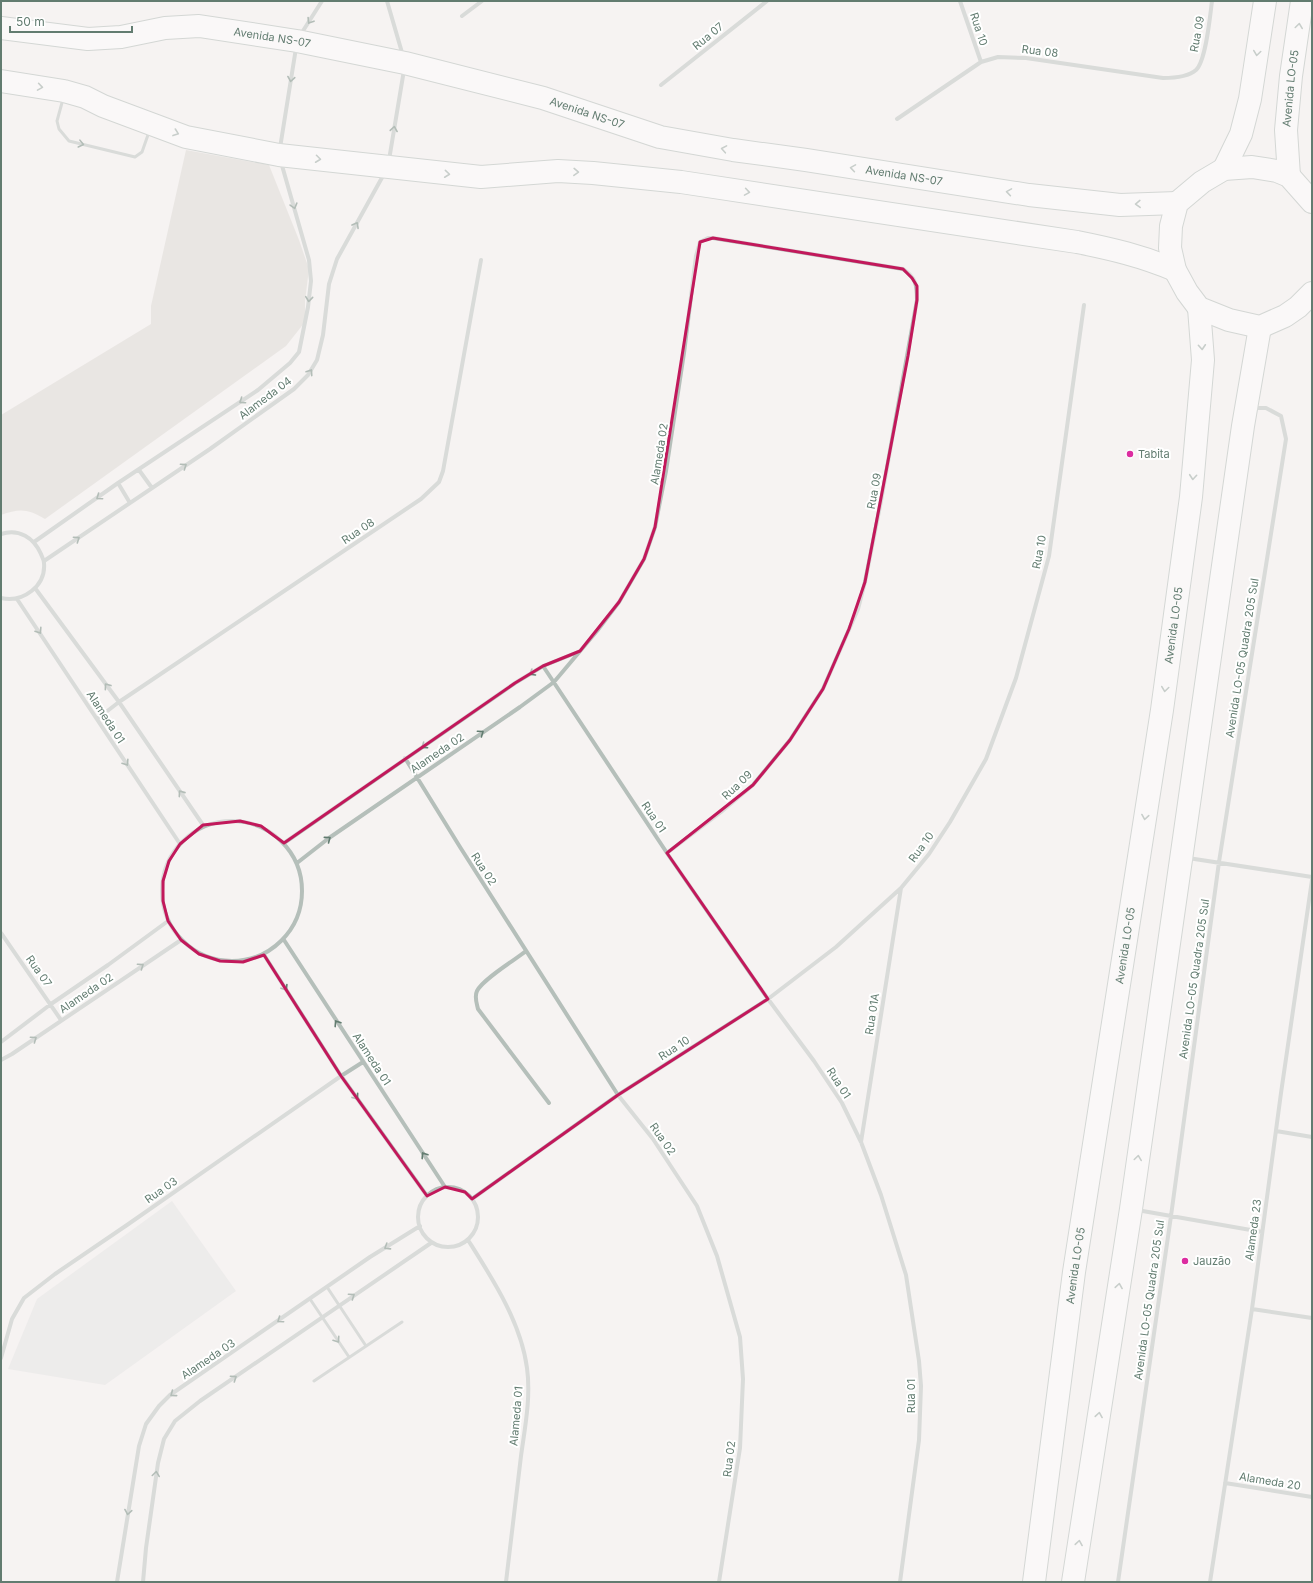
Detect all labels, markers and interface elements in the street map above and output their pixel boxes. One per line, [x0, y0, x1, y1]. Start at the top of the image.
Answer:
scale bar [10, 8, 132, 34]
street label: Rua 10 [967, 11, 991, 48]
text: 50 m [16, 14, 45, 29]
street label: Rua 09 [1187, 15, 1207, 53]
one-way arrow [307, 17, 314, 24]
street label: Rua 07 [690, 19, 726, 53]
one-way arrow [1294, 23, 1303, 29]
street label: Avenida NS-07 [233, 24, 312, 51]
street label: Rua 08 [1021, 42, 1059, 60]
street label: Avenida LO-05 [1279, 49, 1302, 127]
one-way arrow [1253, 50, 1262, 56]
one-way arrow [287, 76, 296, 82]
one-way arrow [36, 82, 43, 91]
street label: Avenida NS-07 [548, 94, 626, 132]
one-way arrow [389, 126, 398, 132]
one-way arrow [172, 128, 179, 136]
one-way arrow [78, 139, 85, 147]
one-way arrow [721, 145, 727, 153]
one-way arrow [315, 155, 321, 164]
street label: Avenida NS-07 [865, 162, 944, 188]
one-way arrow [850, 164, 856, 172]
one-way arrow [573, 168, 579, 176]
one-way arrow [444, 169, 450, 178]
one-way arrow [744, 187, 750, 196]
one-way arrow [1006, 188, 1012, 197]
one-way arrow [1135, 200, 1141, 209]
one-way arrow [289, 202, 298, 209]
one-way arrow [351, 222, 358, 229]
one-way arrow [304, 296, 313, 302]
one-way arrow [1197, 344, 1206, 350]
one-way arrow [305, 369, 312, 376]
street label: Alameda 04 [236, 374, 294, 422]
one-way arrow [239, 396, 246, 403]
street label: Alameda 02 [647, 422, 671, 486]
place label: Tabita [1138, 447, 1170, 461]
marker: Tabita [1125, 449, 1135, 459]
one-way arrow [180, 463, 187, 471]
street label: Rua 09 [864, 472, 884, 510]
one-way arrow [1189, 474, 1198, 480]
one-way arrow [96, 492, 103, 500]
street label: Rua 08 [339, 515, 377, 547]
street label: Rua 10 [1029, 534, 1049, 570]
one-way arrow [72, 537, 79, 544]
street label: Avenida LO-05 Quadra 205 Sul [1222, 577, 1262, 739]
street label: Avenida LO-05 [1161, 586, 1186, 665]
one-way arrow [34, 627, 42, 634]
one-way arrow [529, 668, 536, 676]
one-way arrow [105, 684, 112, 691]
one-way arrow [1161, 686, 1170, 692]
street label: Alameda 01 [84, 688, 128, 746]
street label: Alameda 02 [407, 730, 467, 776]
one-way arrow [477, 730, 484, 738]
one-way arrow [421, 741, 428, 748]
one-way arrow [121, 759, 129, 766]
street label: Rua 09 [719, 767, 755, 803]
one-way arrow [178, 790, 186, 797]
street label: Rua 01 [639, 799, 669, 835]
one-way arrow [1142, 814, 1150, 821]
street label: Rua 10 [905, 829, 937, 865]
one-way arrow [324, 836, 331, 843]
street label: Rua 02 [468, 850, 500, 888]
street label: Avenida LO-05 Quadra 205 Sul [1176, 898, 1212, 1060]
street label: Avenida LO-05 [1112, 906, 1138, 985]
street label: Rua 07 [23, 952, 55, 990]
one-way arrow [137, 964, 144, 971]
street label: Alameda 02 [56, 970, 116, 1016]
one-way arrow [280, 984, 288, 991]
street label: Rua 01A [862, 992, 882, 1036]
one-way arrow [335, 1020, 342, 1027]
street label: Alameda 01 [350, 1030, 394, 1088]
street label: Rua 10 [656, 1033, 692, 1063]
one-way arrow [30, 1036, 37, 1044]
street label: Rua 01 [824, 1065, 854, 1101]
one-way arrow [351, 1092, 358, 1099]
street label: Rua 02 [647, 1120, 679, 1158]
one-way arrow [421, 1152, 429, 1159]
one-way arrow [1133, 1155, 1142, 1161]
street label: Rua 03 [142, 1174, 180, 1206]
street label: Alameda 23 [1242, 1198, 1264, 1262]
street label: Avenida LO-05 Quadra 205 Sul [1131, 1219, 1167, 1381]
street label: Avenida LO-05 [1063, 1226, 1088, 1305]
one-way arrow [384, 1242, 391, 1249]
place label: Jauzão [1193, 1254, 1231, 1268]
marker: Jauzão [1180, 1256, 1190, 1266]
one-way arrow [1114, 1283, 1123, 1290]
one-way arrow [348, 1294, 355, 1301]
one-way arrow [277, 1315, 284, 1322]
street label: Alameda 03 [178, 1336, 238, 1382]
one-way arrow [332, 1336, 340, 1343]
one-way arrow [230, 1375, 237, 1382]
street label: Rua 01 [904, 1379, 918, 1413]
street label: Alameda 01 [506, 1386, 526, 1446]
one-way arrow [170, 1389, 177, 1396]
one-way arrow [1094, 1412, 1103, 1418]
street label: Rua 02 [720, 1440, 738, 1478]
street label: Alameda 20 [1238, 1469, 1302, 1493]
one-way arrow [151, 1471, 160, 1477]
one-way arrow [124, 1508, 133, 1515]
one-way arrow [1074, 1540, 1083, 1547]

